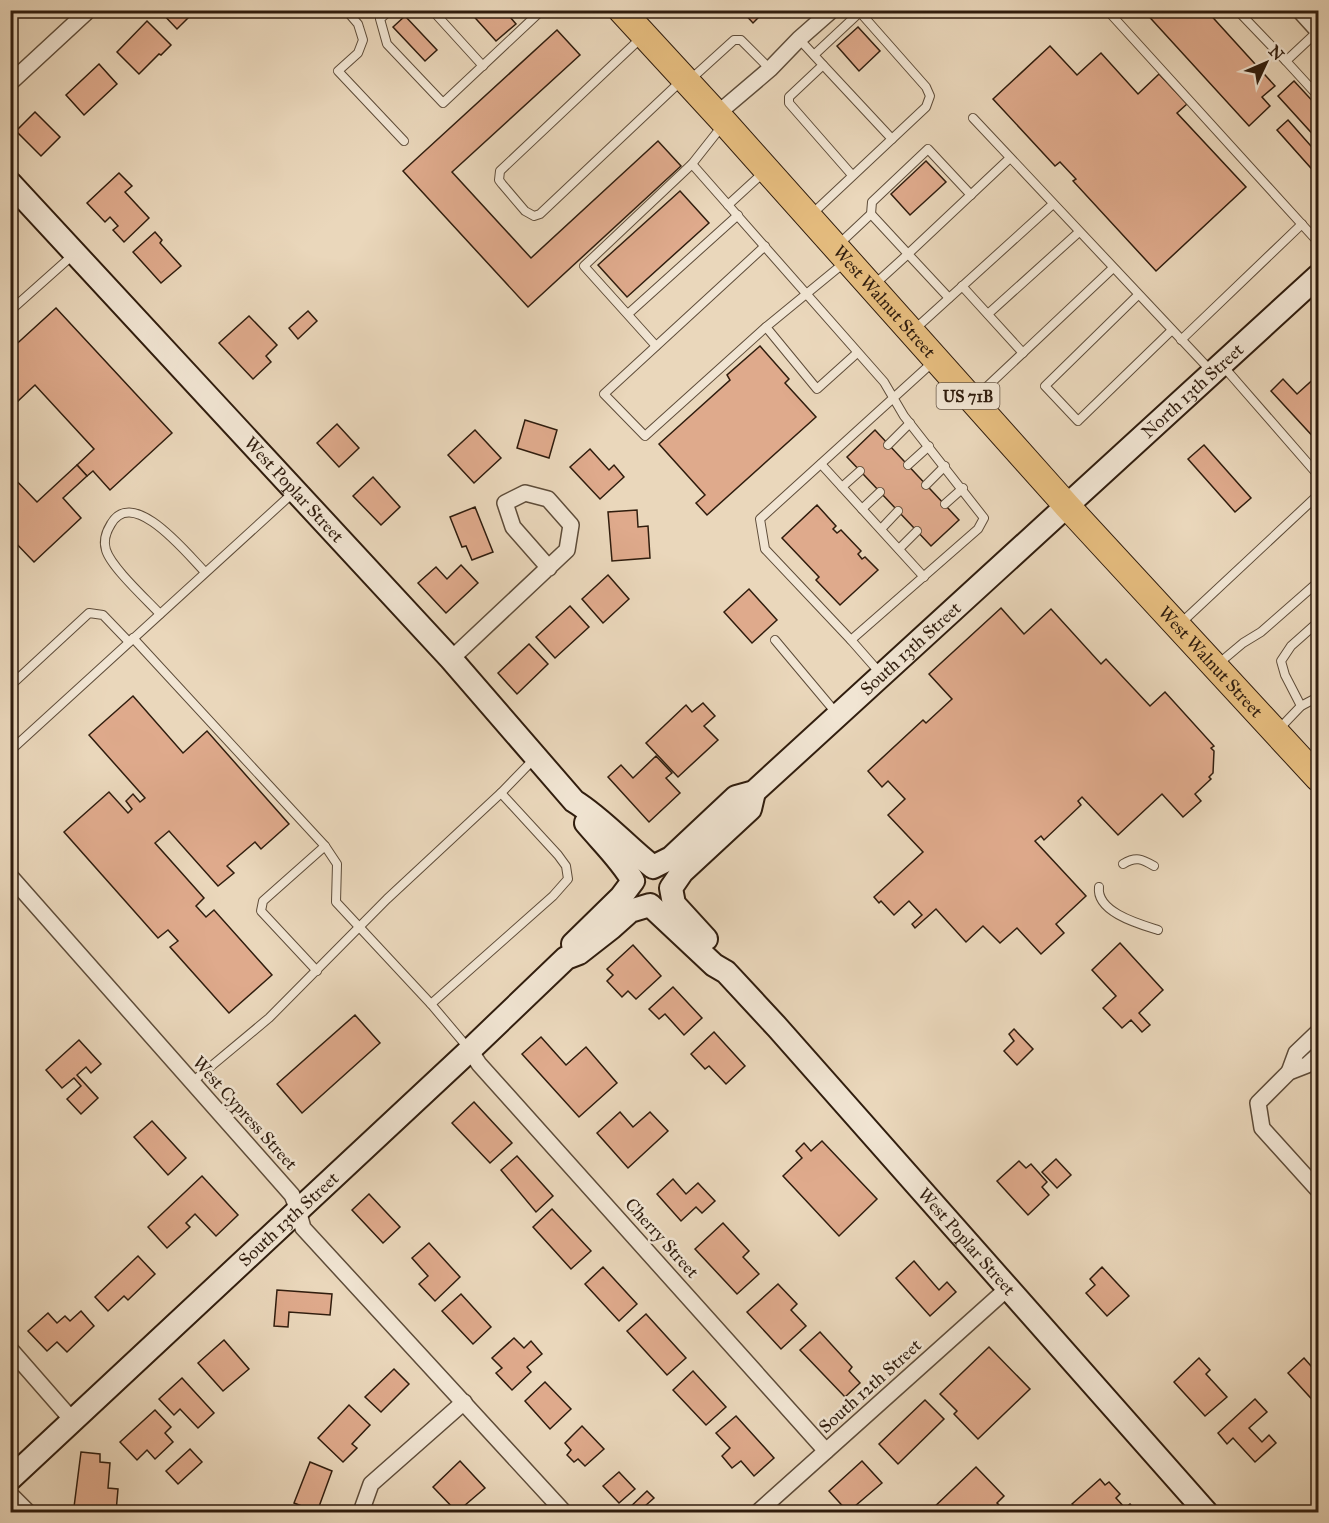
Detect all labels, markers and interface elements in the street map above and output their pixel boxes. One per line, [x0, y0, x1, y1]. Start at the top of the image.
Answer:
north arrow [1236, 33, 1296, 93]
text: N [1265, 41, 1288, 65]
street label: West Walnut Street [828, 241, 941, 363]
street label: North 13th Street [1137, 338, 1248, 443]
road number: US 71B [936, 383, 1000, 409]
street label: West Poplar Street [240, 432, 349, 548]
street label: South 13th Street [856, 597, 966, 700]
street label: West Walnut Street [1154, 602, 1268, 722]
street label: West Cypress Street [188, 1051, 302, 1175]
street label: South 13th Street [234, 1167, 344, 1271]
street label: West Poplar Street [913, 1183, 1021, 1301]
street label: Cherry Street [620, 1193, 704, 1283]
street label: South 12th Street [814, 1334, 926, 1438]

